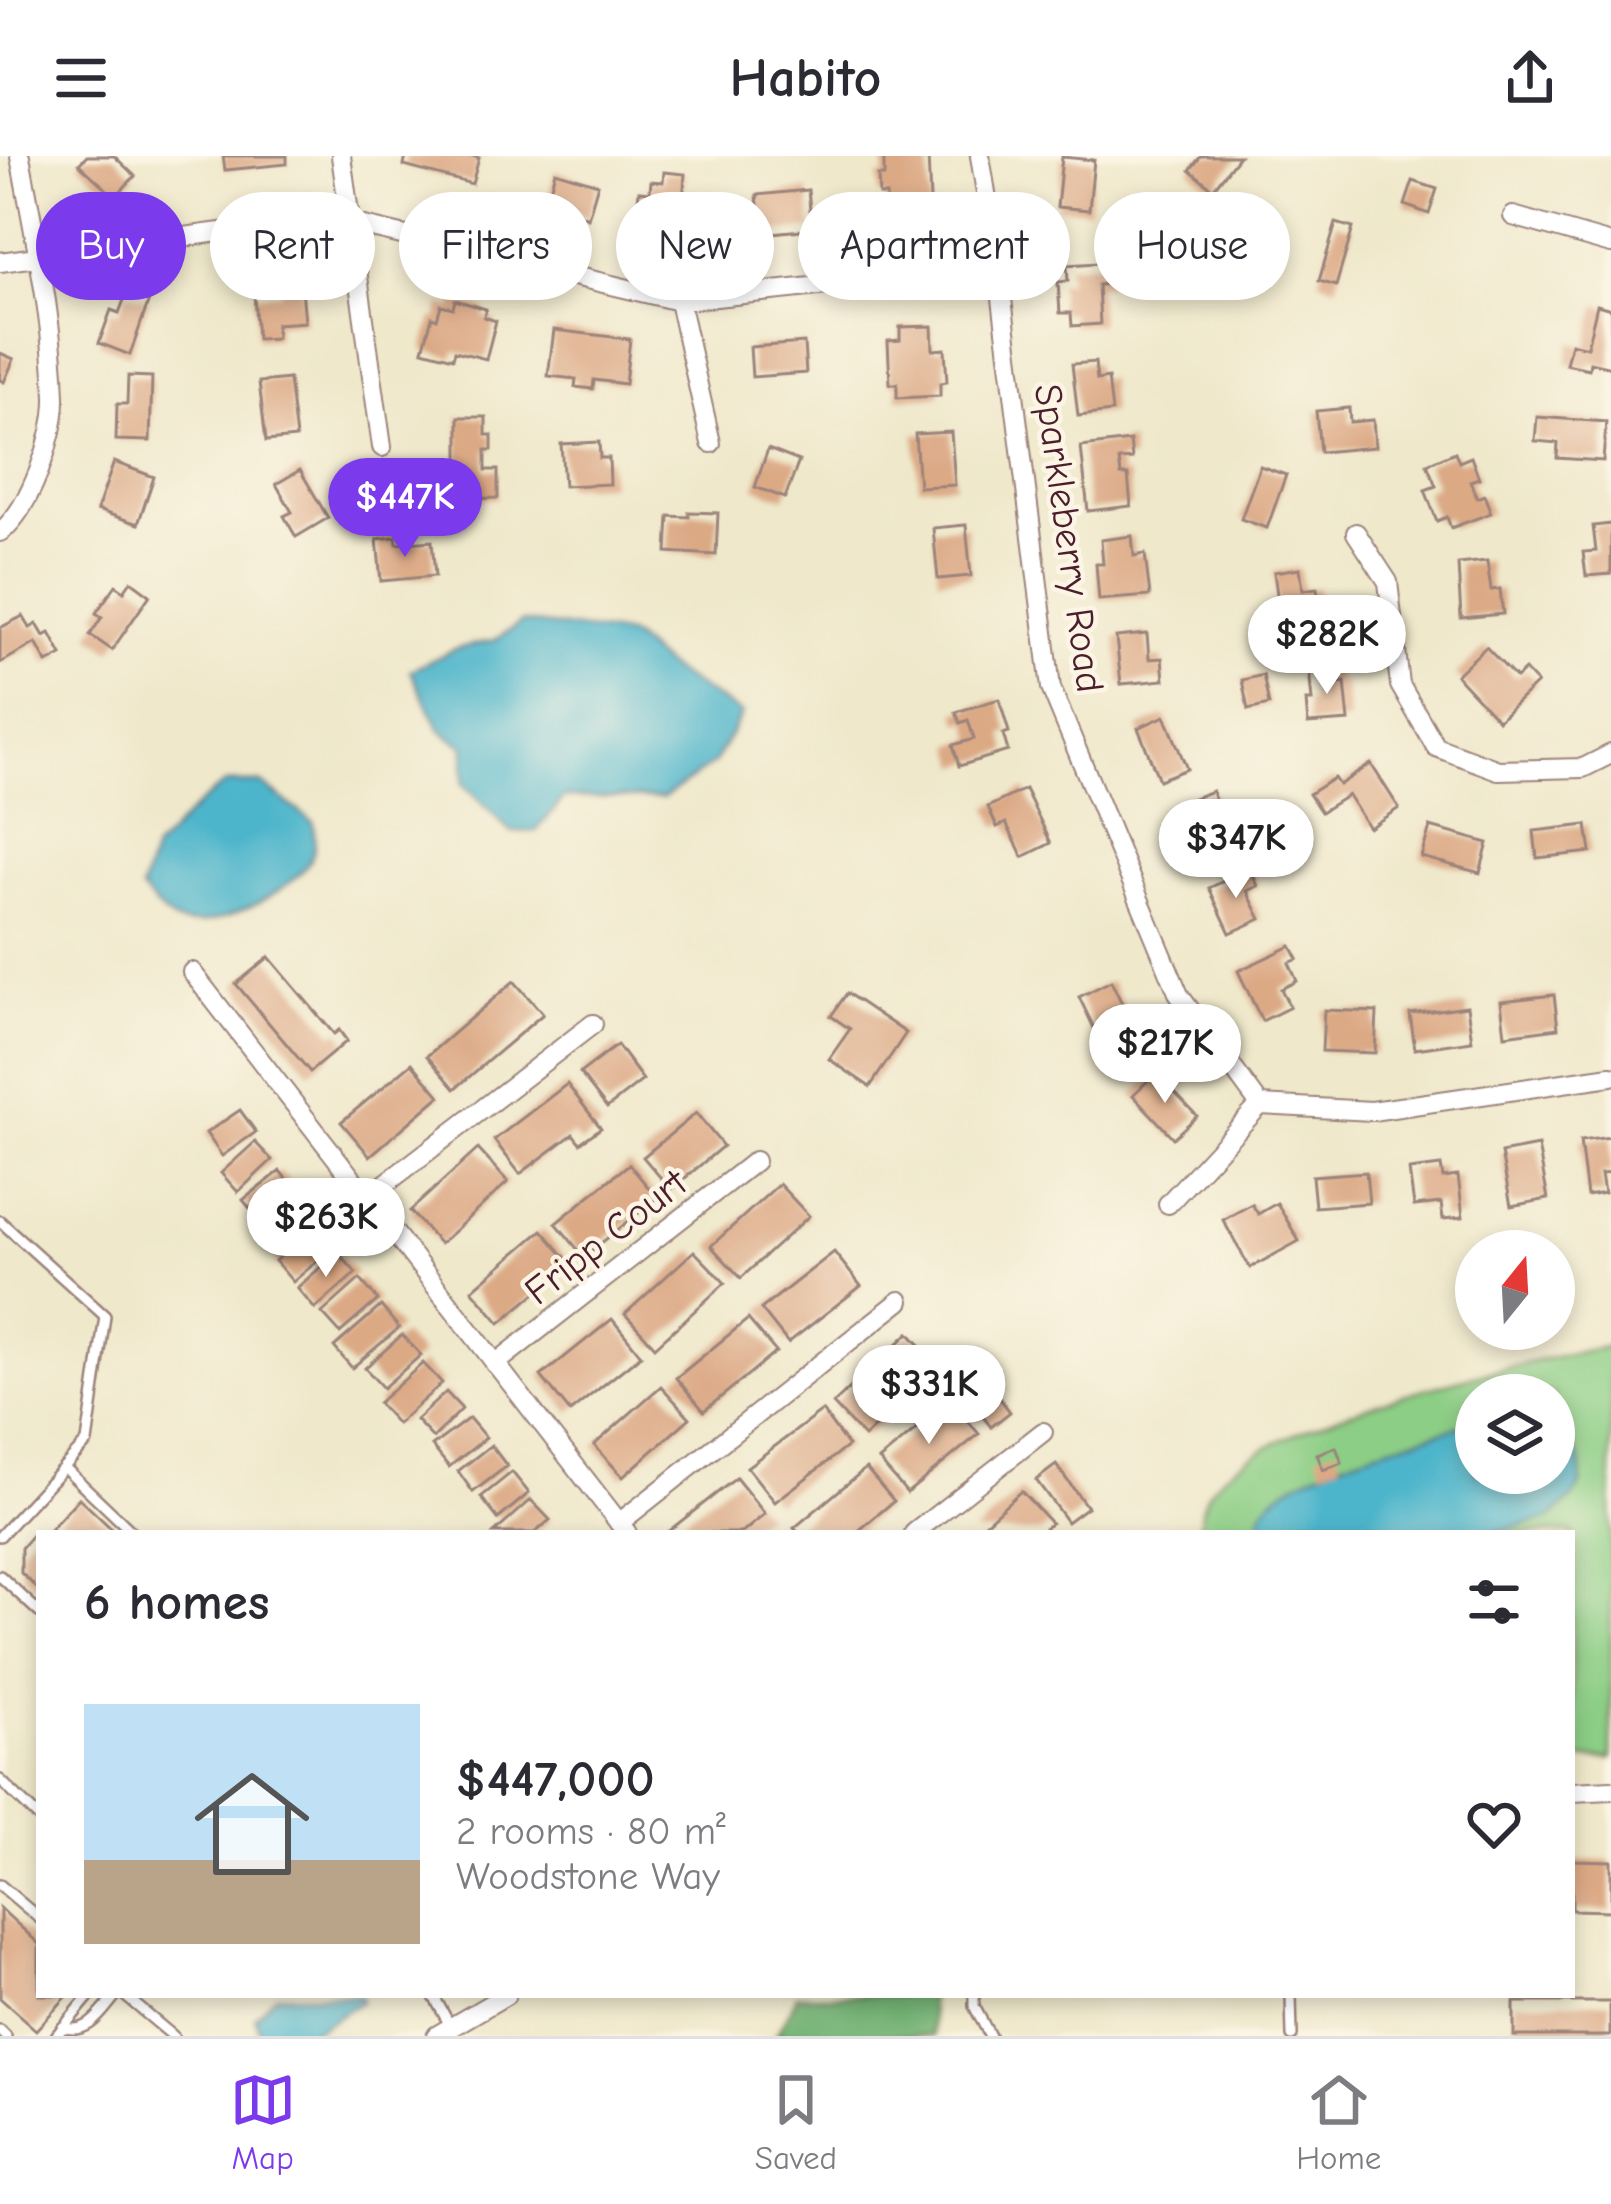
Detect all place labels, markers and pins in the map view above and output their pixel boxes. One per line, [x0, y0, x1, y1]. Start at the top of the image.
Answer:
pin: $447K [321, 458, 489, 560]
pin: $282K [1243, 595, 1411, 697]
pin: $347K [1152, 799, 1320, 901]
pin: $217K [1081, 1004, 1249, 1106]
pin: $263K [242, 1178, 410, 1280]
pin: $331K [845, 1345, 1013, 1447]

